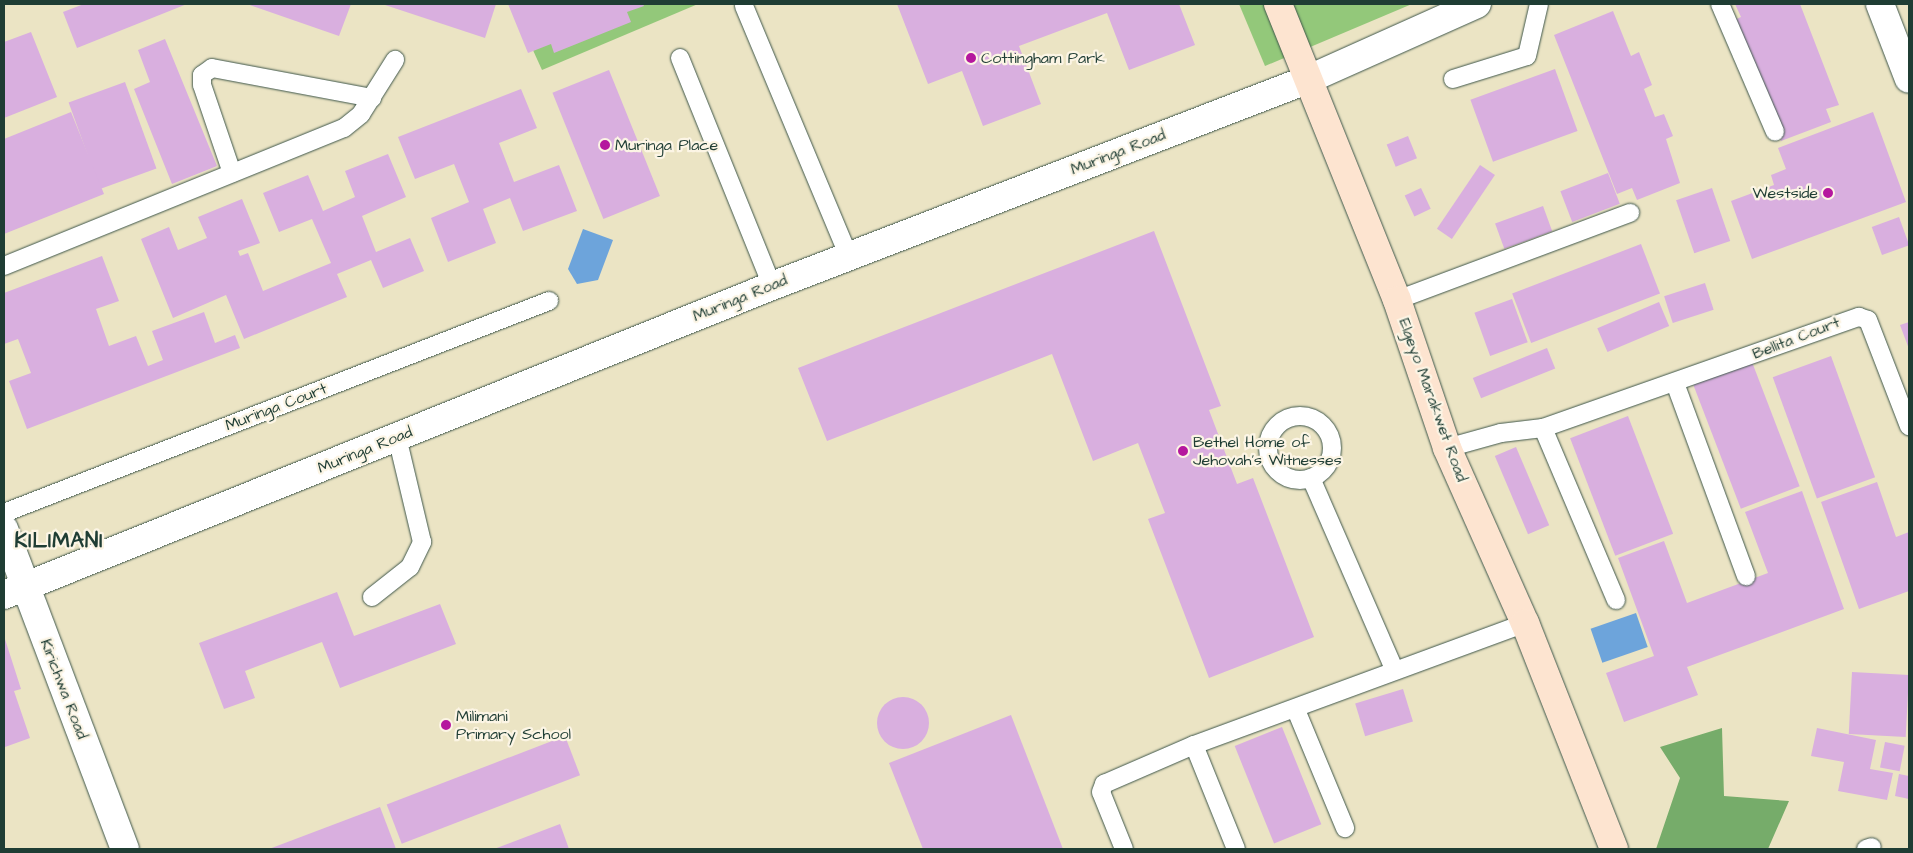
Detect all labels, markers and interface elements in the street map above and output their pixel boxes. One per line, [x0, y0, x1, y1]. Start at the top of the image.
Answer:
place label: Cottingham Park [981, 48, 1105, 68]
marker: Cottingham Park [965, 52, 977, 64]
street label: Muringa Road [1068, 125, 1168, 179]
place label: Muringa Place [615, 135, 718, 155]
marker: Muringa Place [599, 139, 611, 151]
place label: Westside [1752, 183, 1818, 203]
marker: Westside [1822, 187, 1834, 199]
street label: Muringa Road [690, 270, 790, 326]
street label: Bellita Court [1749, 313, 1843, 363]
street label: Elgeyo Marakwet Road [1394, 316, 1472, 484]
street label: Muringa Court [223, 379, 329, 435]
street label: Muringa Road [315, 422, 415, 478]
place label: Bethel Home of Jehovah's Witnesses [1193, 432, 1342, 470]
marker: Bethel Home of Jehovah's Witnesses [1177, 445, 1189, 457]
district label: KILIMANI [14, 528, 104, 554]
street label: Kirichwa Road [36, 636, 92, 742]
place label: Milimani Primary School [456, 706, 571, 744]
marker: Milimani Primary School [440, 719, 452, 731]

